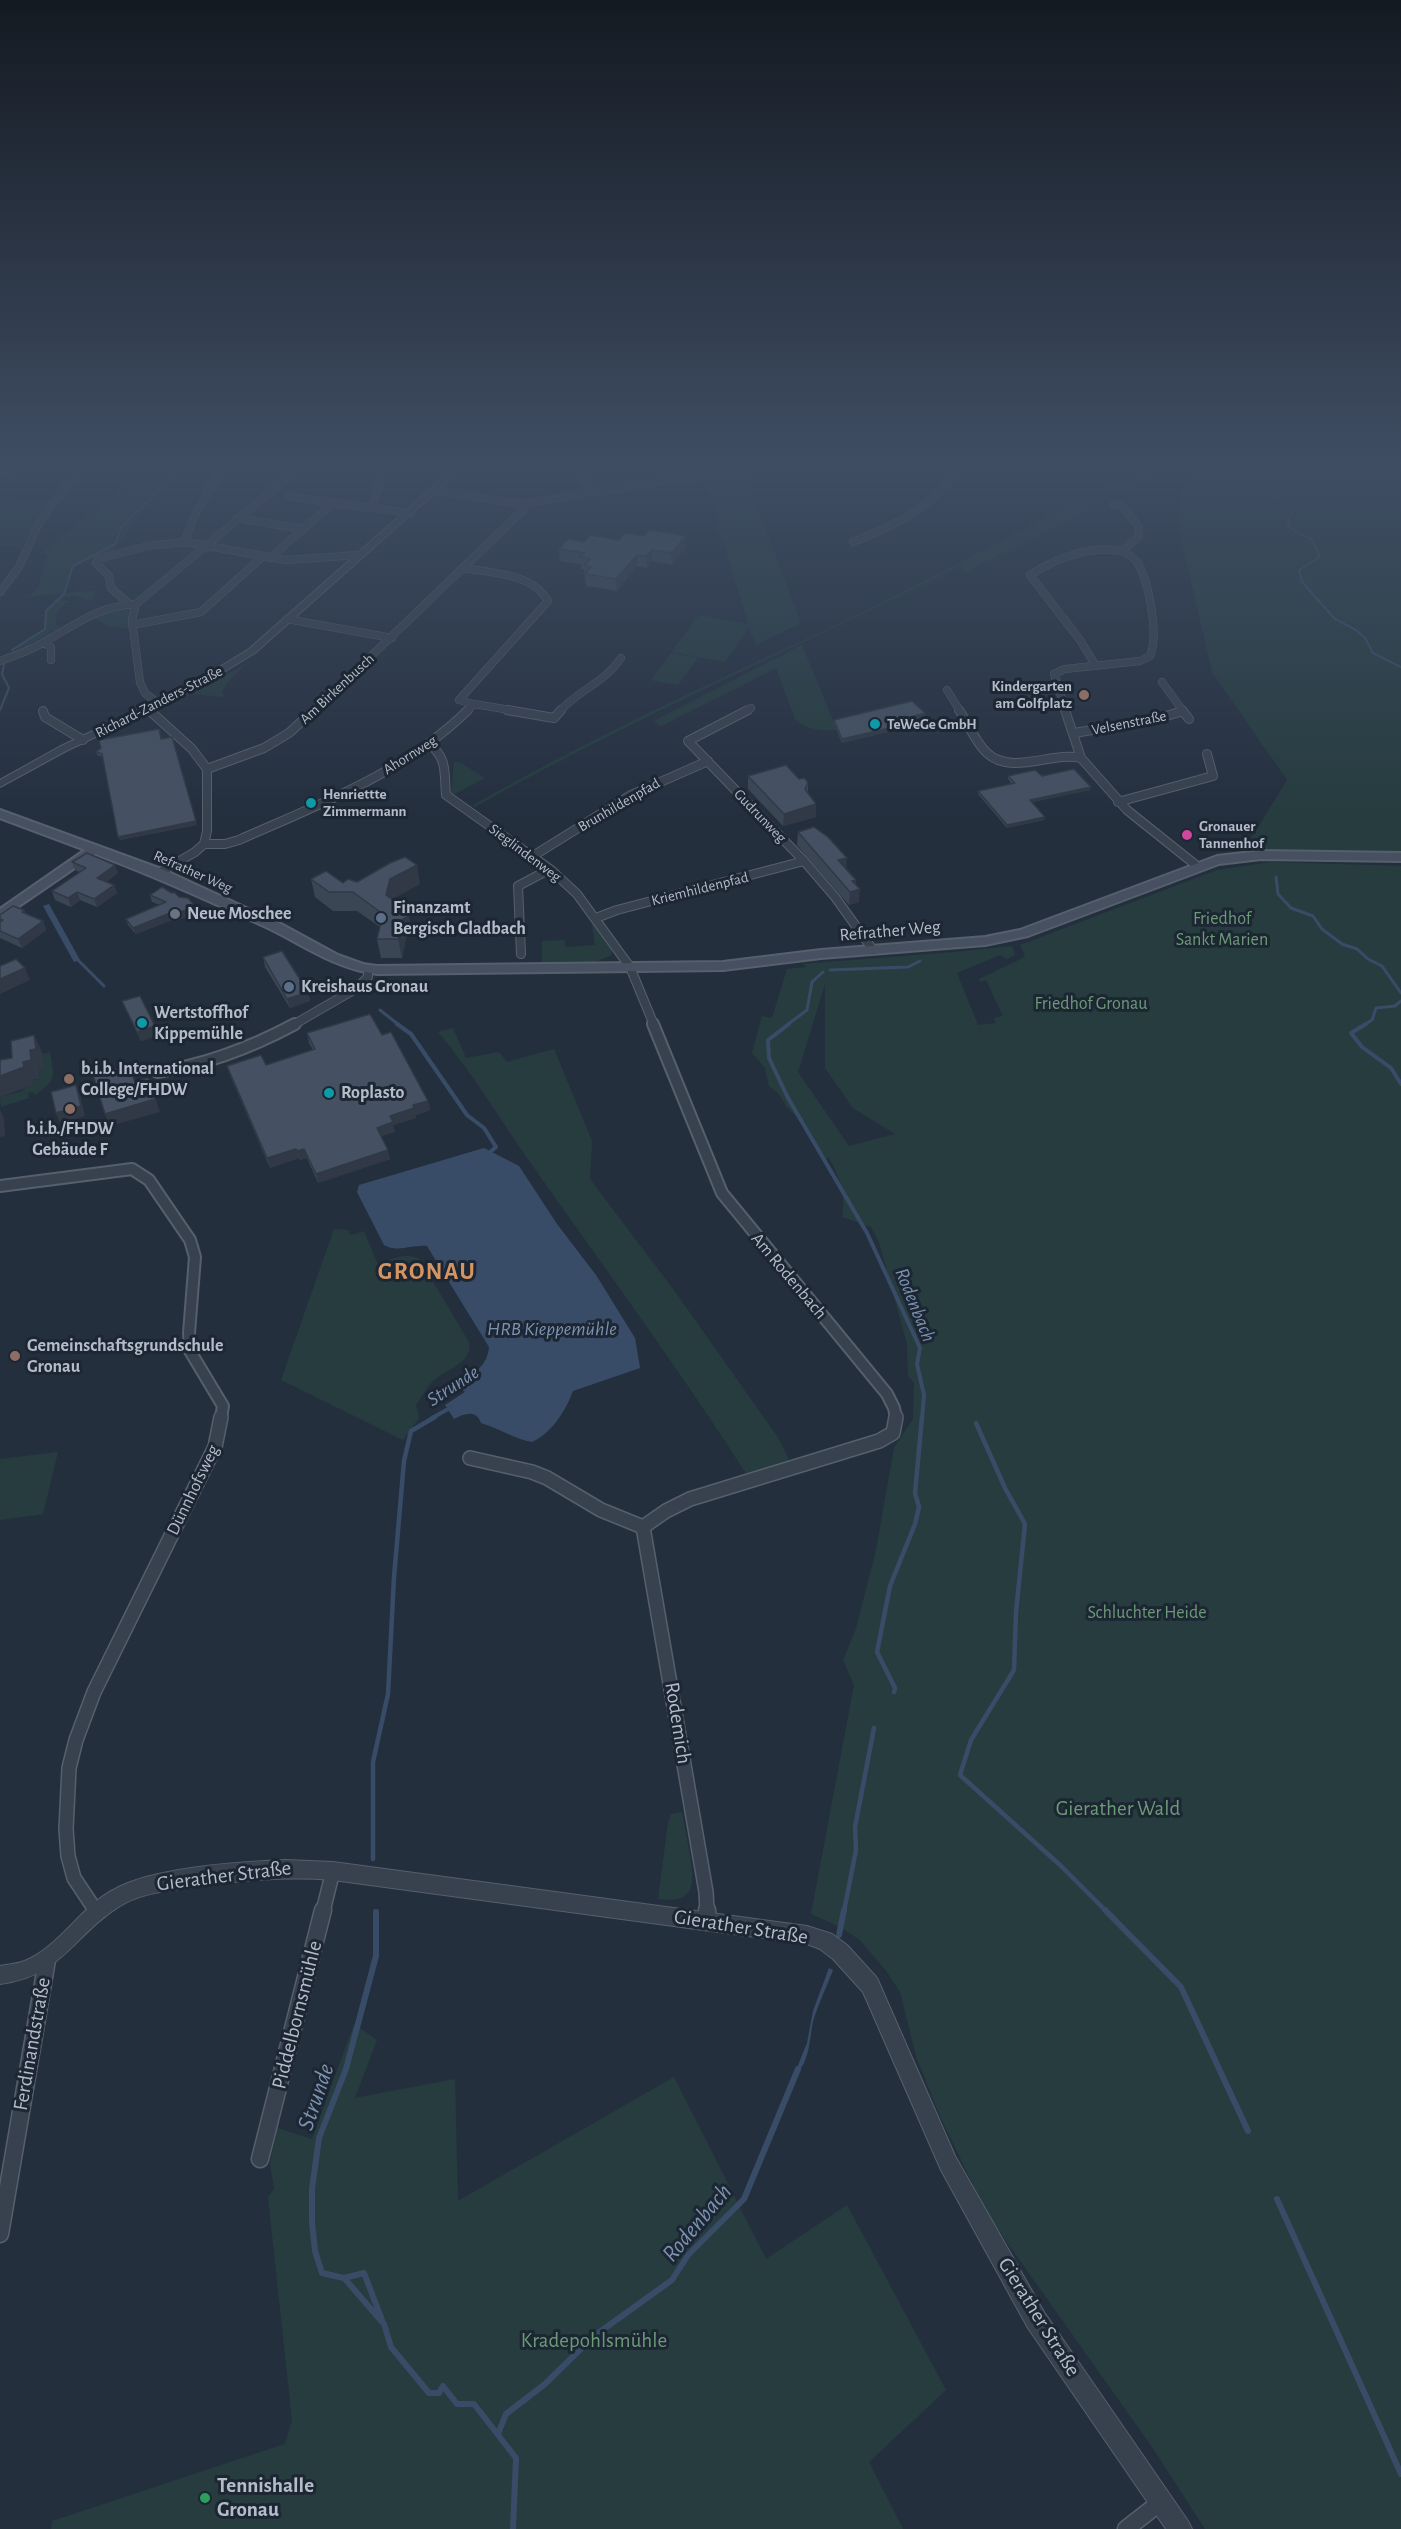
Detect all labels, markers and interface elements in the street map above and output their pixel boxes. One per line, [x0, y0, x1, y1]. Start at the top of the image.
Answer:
street label: Am Birkenbusch [296, 650, 378, 728]
street label: Richard-Zanders-Straße [92, 662, 226, 742]
place label: Kindergarten am Golfplatz [992, 677, 1072, 712]
marker: Kindergarten am Golfplatz [1077, 688, 1091, 702]
street label: Velsenstraße [1090, 707, 1168, 739]
place label: TeWeGe GmbH [887, 715, 977, 733]
marker: TeWeGe GmbH [868, 717, 882, 731]
street label: Ahornweg [380, 731, 440, 779]
street label: Brunhildenpfad [575, 774, 663, 836]
place label: Henriettte Zimmermann [323, 785, 407, 820]
street label: Gudrunweg [730, 785, 790, 847]
marker: Henriettte Zimmermann [304, 796, 318, 810]
place label: Gronauer Tannenhof [1199, 817, 1264, 852]
street label: Sieglindenweg [485, 820, 565, 886]
marker: Gronauer Tannenhof [1180, 828, 1194, 842]
street label: Refrather Weg [151, 847, 235, 897]
street label: Kriemhildenpfad [650, 868, 750, 910]
place label: Finanzamt Bergisch Gladbach [393, 897, 526, 940]
place label: Neue Moschee [187, 903, 292, 925]
marker: Neue Moschee [168, 907, 182, 921]
park label: Friedhof Sankt Marien [1176, 908, 1268, 950]
marker: Finanzamt Bergisch Gladbach [374, 911, 388, 925]
street label: Refrather Weg [839, 916, 941, 946]
place label: Kreishaus Gronau [301, 976, 428, 998]
marker: Kreishaus Gronau [282, 980, 296, 994]
park label: Friedhof Gronau [1035, 993, 1147, 1015]
place label: Wertstoffhof Kippemühle [154, 1002, 248, 1044]
marker: Wertstoffhof Kippemühle [135, 1016, 149, 1030]
place label: b.i.b. International College/FHDW [81, 1058, 214, 1100]
marker: b.i.b. International College/FHDW [62, 1072, 76, 1086]
place label: Roplasto [341, 1082, 404, 1104]
marker: Roplasto [322, 1086, 336, 1100]
marker: b.i.b./FHDW Gebäude F [63, 1102, 77, 1116]
place label: b.i.b./FHDW Gebäude F [26, 1118, 114, 1160]
street label: Am Rodenbach [746, 1228, 832, 1324]
district label: GRONAU [378, 1258, 476, 1286]
water label: Rodenbach [889, 1265, 941, 1345]
water label: HRB Kieppemühle [487, 1317, 617, 1341]
place label: Gemeinschaftsgrundschule Gronau [27, 1335, 224, 1378]
marker: Gemeinschaftsgrundschule Gronau [8, 1349, 22, 1363]
water label: Strunde [422, 1360, 484, 1412]
street label: Dünnhofsweg [162, 1441, 224, 1539]
park label: Schluchter Heide [1087, 1602, 1207, 1624]
street label: Rodemich [659, 1680, 697, 1766]
park label: Gierather Wald [1056, 1796, 1180, 1822]
street label: Gierather Straße [155, 1855, 293, 1897]
street label: Gierather Straße [672, 1904, 810, 1950]
street label: Piddelbornsmühle [266, 1938, 328, 2092]
street label: Ferdinandstraße [8, 1975, 56, 2113]
water label: Strunde [291, 2060, 341, 2134]
water label: Rodenbach [656, 2178, 738, 2268]
street label: Gierather Straße [992, 2253, 1086, 2381]
park label: Kradepohlsmühle [521, 2328, 667, 2354]
place label: Tennishalle Gronau [217, 2473, 314, 2523]
marker: Tennishalle Gronau [198, 2491, 212, 2505]

